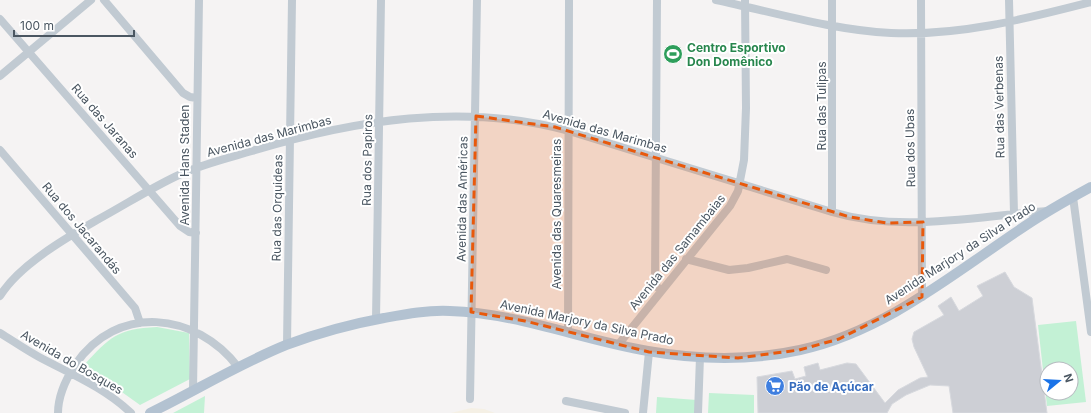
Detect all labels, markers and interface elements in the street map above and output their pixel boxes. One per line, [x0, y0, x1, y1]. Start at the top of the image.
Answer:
scale bar [14, 12, 134, 38]
text: 100 m [20, 18, 54, 33]
place label: Centro Esportivo Don Domênico [687, 40, 786, 69]
sports icon: Centro Esportivo Don Domênico [662, 43, 684, 65]
street label: Rua das Verbenas [991, 56, 1007, 158]
street label: Rua das Tulipas [814, 61, 829, 151]
street label: Rua das Jaranas [69, 81, 141, 161]
street label: Avenida Hans Staden [177, 105, 192, 225]
street label: Avenida das Marimbas [541, 106, 669, 156]
street label: Rua dos Ubas [902, 109, 918, 187]
street label: Avenida das Marimbas [205, 112, 333, 160]
street label: Rua dos Papiros [359, 114, 375, 206]
street label: Avenida das Américas [453, 136, 471, 262]
street label: Avenida das Quaresmeiras [549, 139, 564, 289]
street label: Rua das Orquideas [269, 154, 285, 262]
street label: Rua dos Jacarandás [39, 179, 125, 277]
street label: Avenida das Samambaias [626, 191, 728, 313]
street label: Avenida Marjory da Silva Prado [882, 199, 1038, 307]
street label: Avenida Marjory da Silva Prado [499, 296, 675, 348]
street label: Avenida do Bosques [18, 327, 126, 397]
north arrow [1039, 361, 1079, 401]
text: N [1061, 372, 1076, 384]
supermarket icon: Pão de Açúcar [764, 375, 786, 397]
place label: Pão de Açúcar [789, 379, 874, 394]

